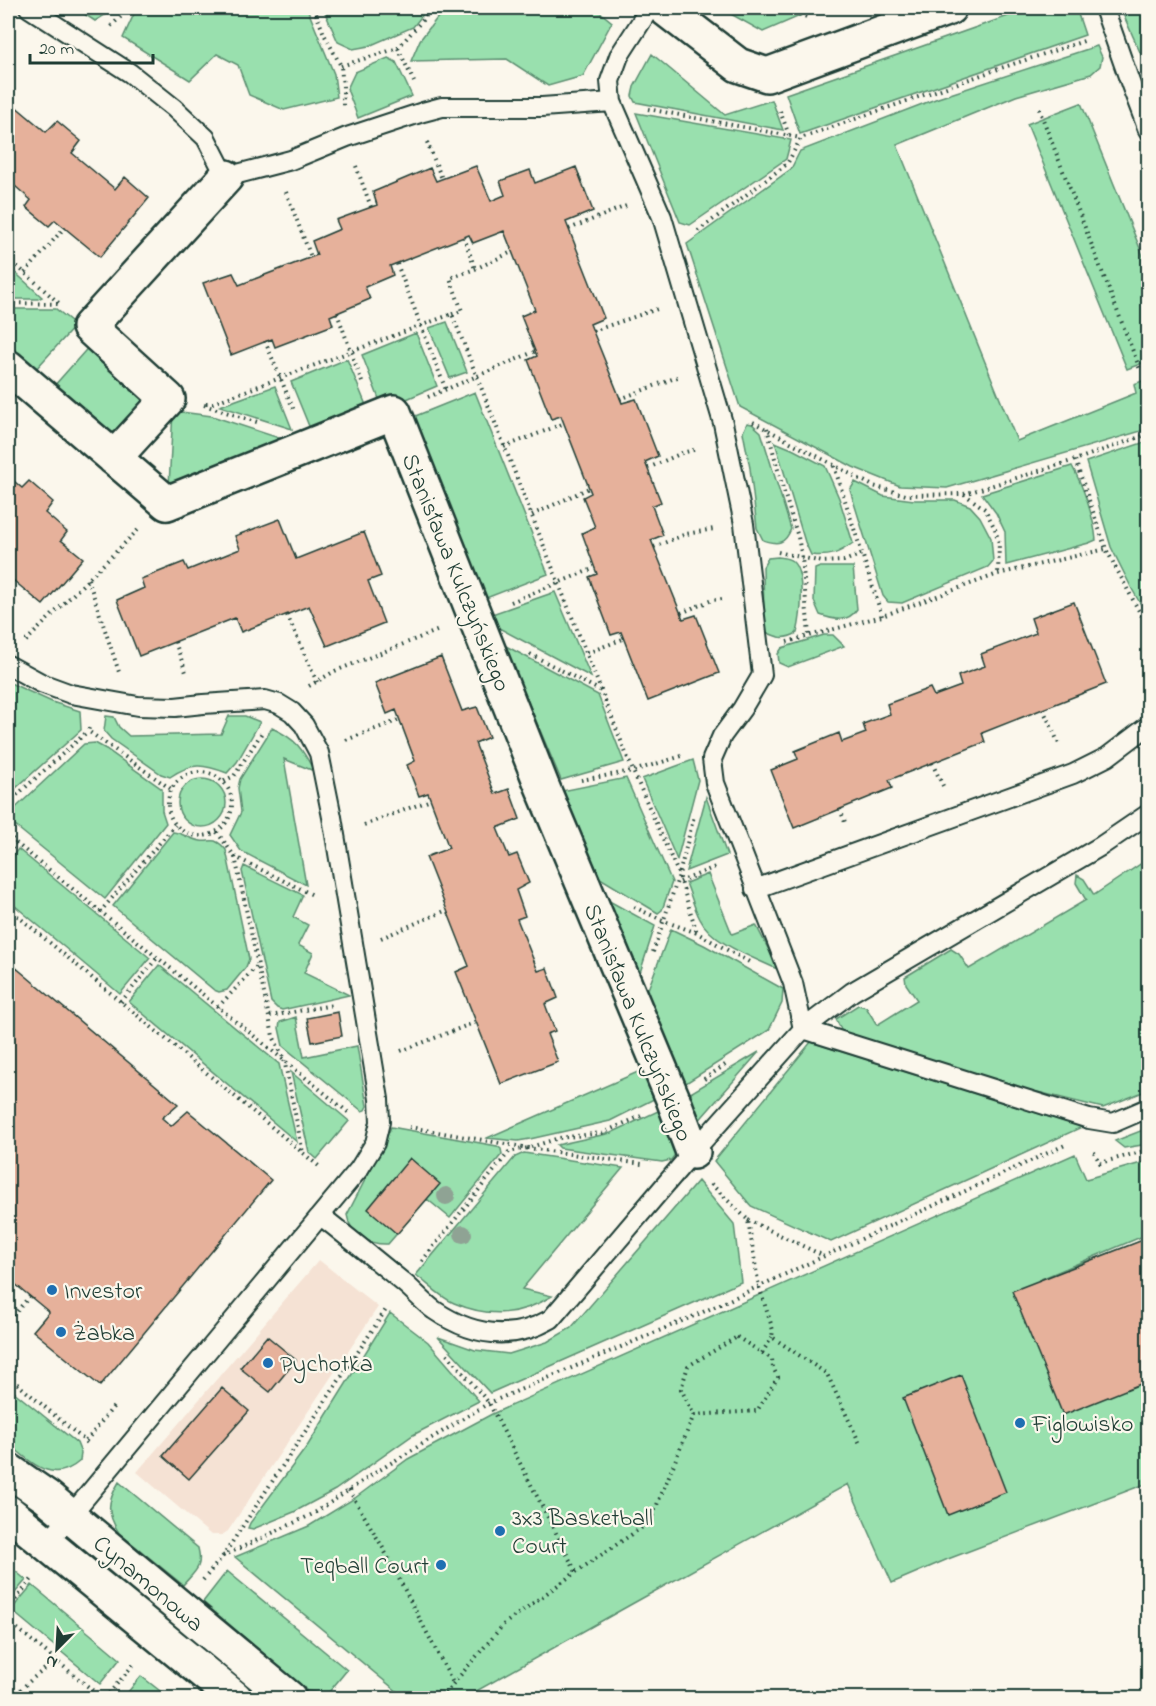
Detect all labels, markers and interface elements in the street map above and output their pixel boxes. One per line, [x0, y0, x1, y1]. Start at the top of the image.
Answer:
scale bar [30, 27, 153, 65]
text: 20 m [39, 37, 74, 63]
street label: Stanisława Kulczyńskiego [390, 449, 519, 698]
street label: Stanisława Kulczyńskiego [572, 899, 701, 1148]
place label: Investor [64, 1275, 143, 1310]
marker: Investor [45, 1283, 59, 1297]
place label: Żabka [73, 1317, 135, 1352]
marker: Żabka [54, 1325, 68, 1339]
place label: Pychotka [280, 1348, 373, 1384]
marker: Pychotka [261, 1356, 275, 1370]
place label: Figlowisko [1031, 1408, 1134, 1443]
marker: Figlowisko [1013, 1416, 1027, 1430]
place label: 3x3 Basketball Court [512, 1502, 653, 1565]
marker: 3x3 Basketball Court [493, 1524, 507, 1538]
street label: Cynamonowa [84, 1528, 211, 1643]
place label: Teqball Court [300, 1550, 429, 1585]
marker: Teqball Court [434, 1558, 448, 1572]
north arrow [27, 1619, 87, 1679]
text: N [42, 1648, 62, 1674]

